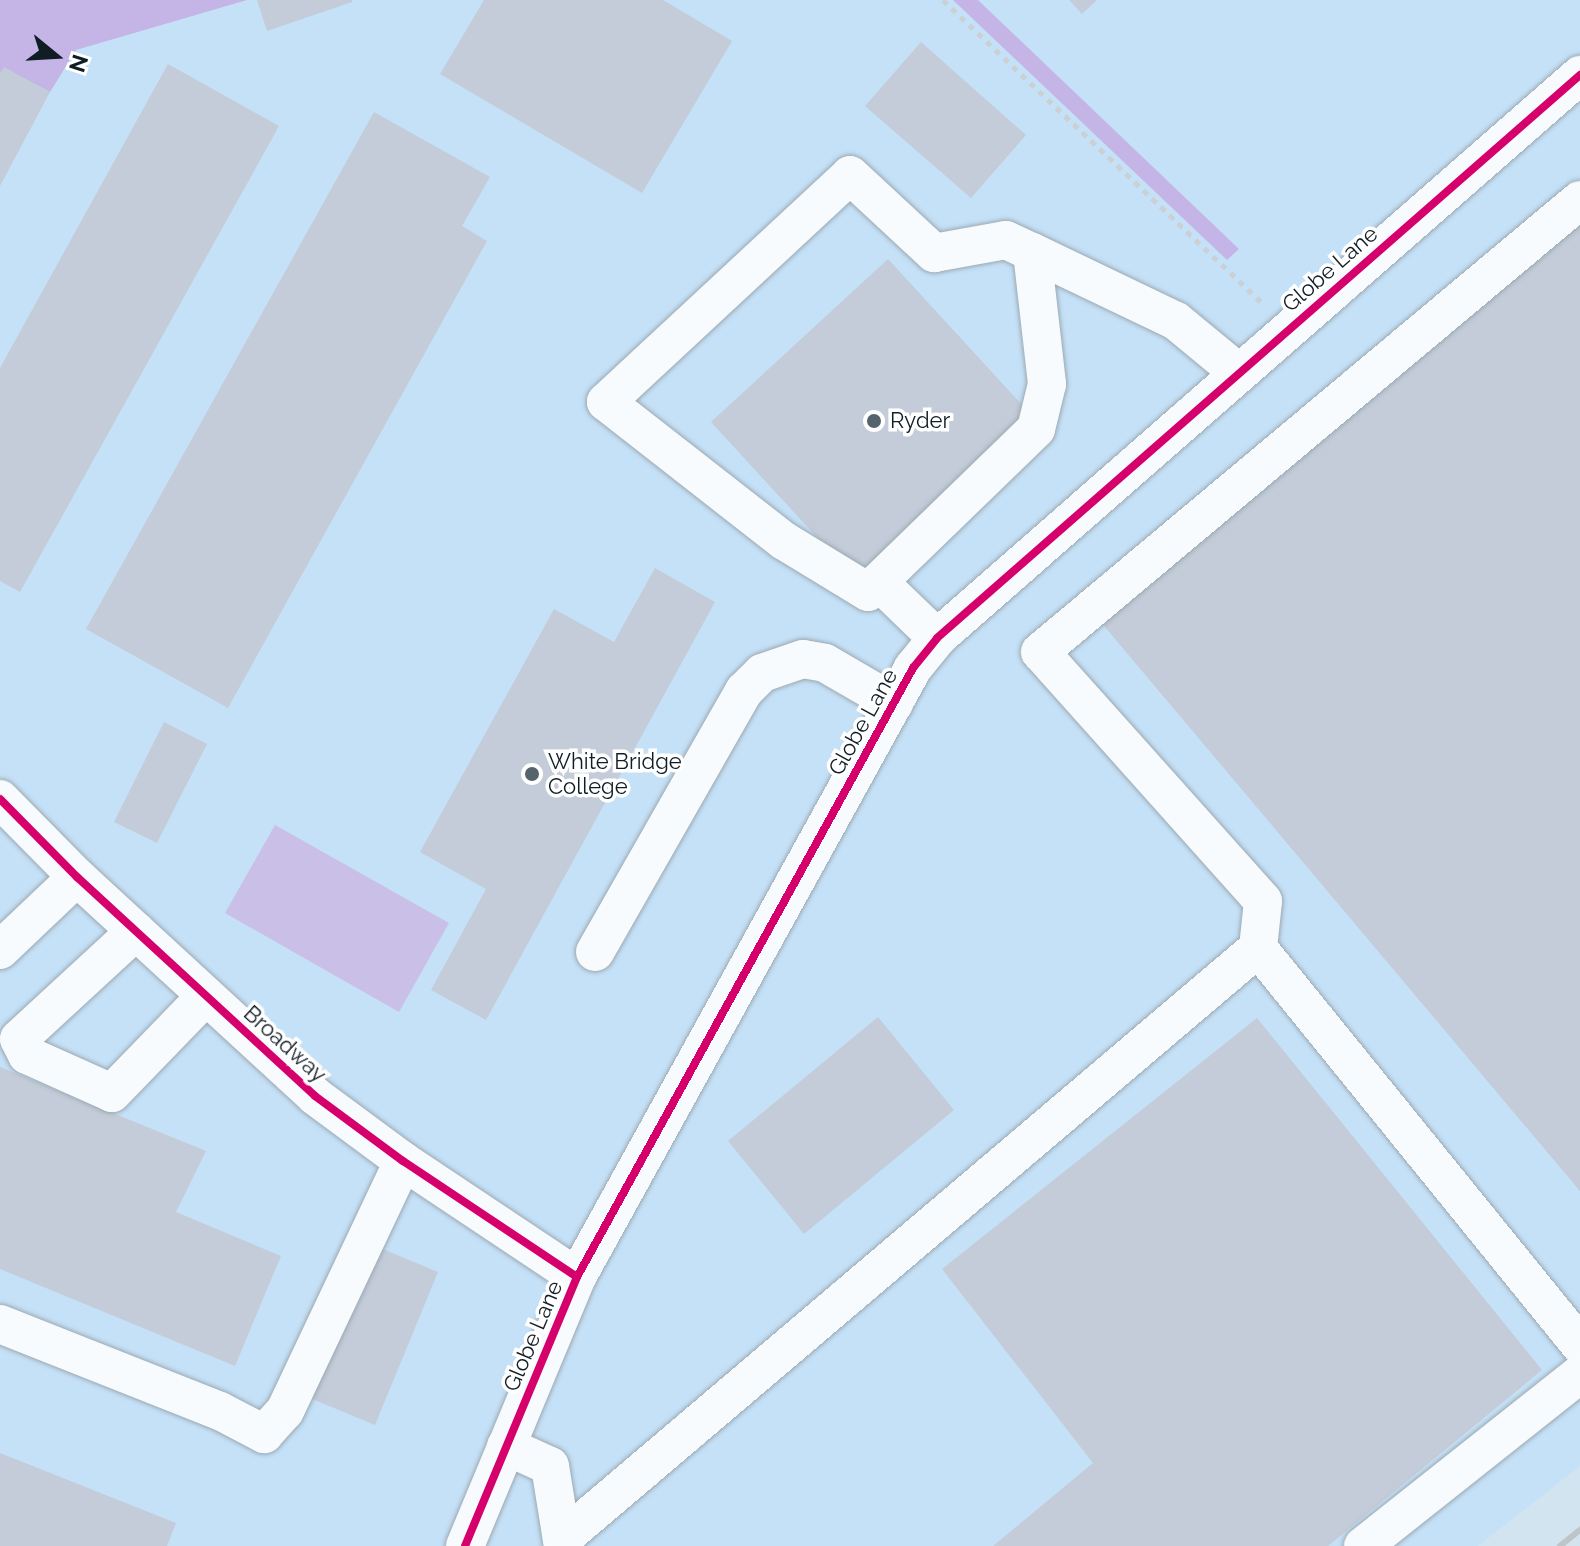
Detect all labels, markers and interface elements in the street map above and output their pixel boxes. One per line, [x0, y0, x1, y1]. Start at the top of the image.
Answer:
north arrow [16, 16, 96, 96]
text: N [64, 51, 94, 75]
street label: Globe Lane [1277, 221, 1383, 317]
place label: Ryder [890, 408, 950, 434]
marker: Ryder [865, 412, 883, 430]
street label: Globe Lane [823, 664, 903, 780]
place label: White Bridge College [548, 748, 682, 800]
marker: White Bridge College [523, 765, 541, 783]
street label: Broadway [238, 1000, 332, 1088]
street label: Globe Lane [498, 1277, 568, 1395]

